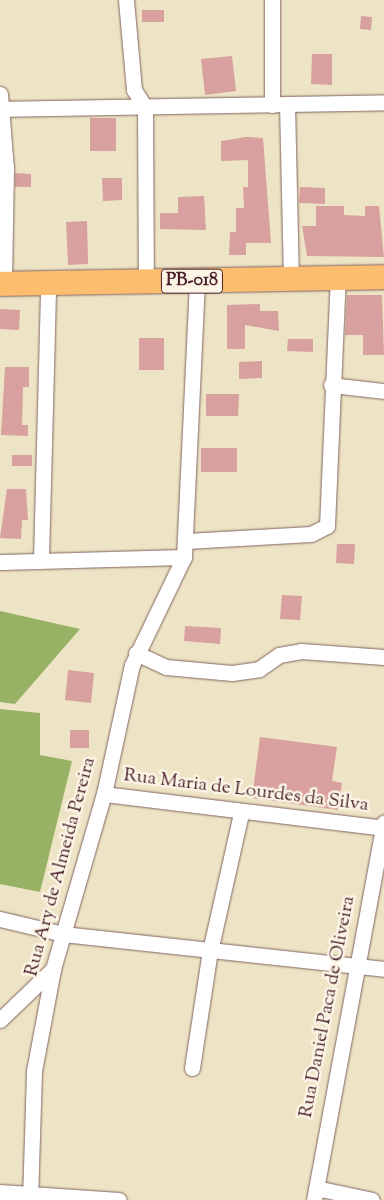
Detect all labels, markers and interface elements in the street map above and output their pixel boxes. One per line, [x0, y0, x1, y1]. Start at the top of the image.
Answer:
road number: PB-018 [161, 266, 223, 296]
street label: Rua Ary de Almeida Pereira [21, 755, 101, 979]
street label: Rua Maria de Lourdes da Silva [122, 765, 370, 817]
street label: Rua Daniel Paca de Oliveira [295, 894, 361, 1120]

